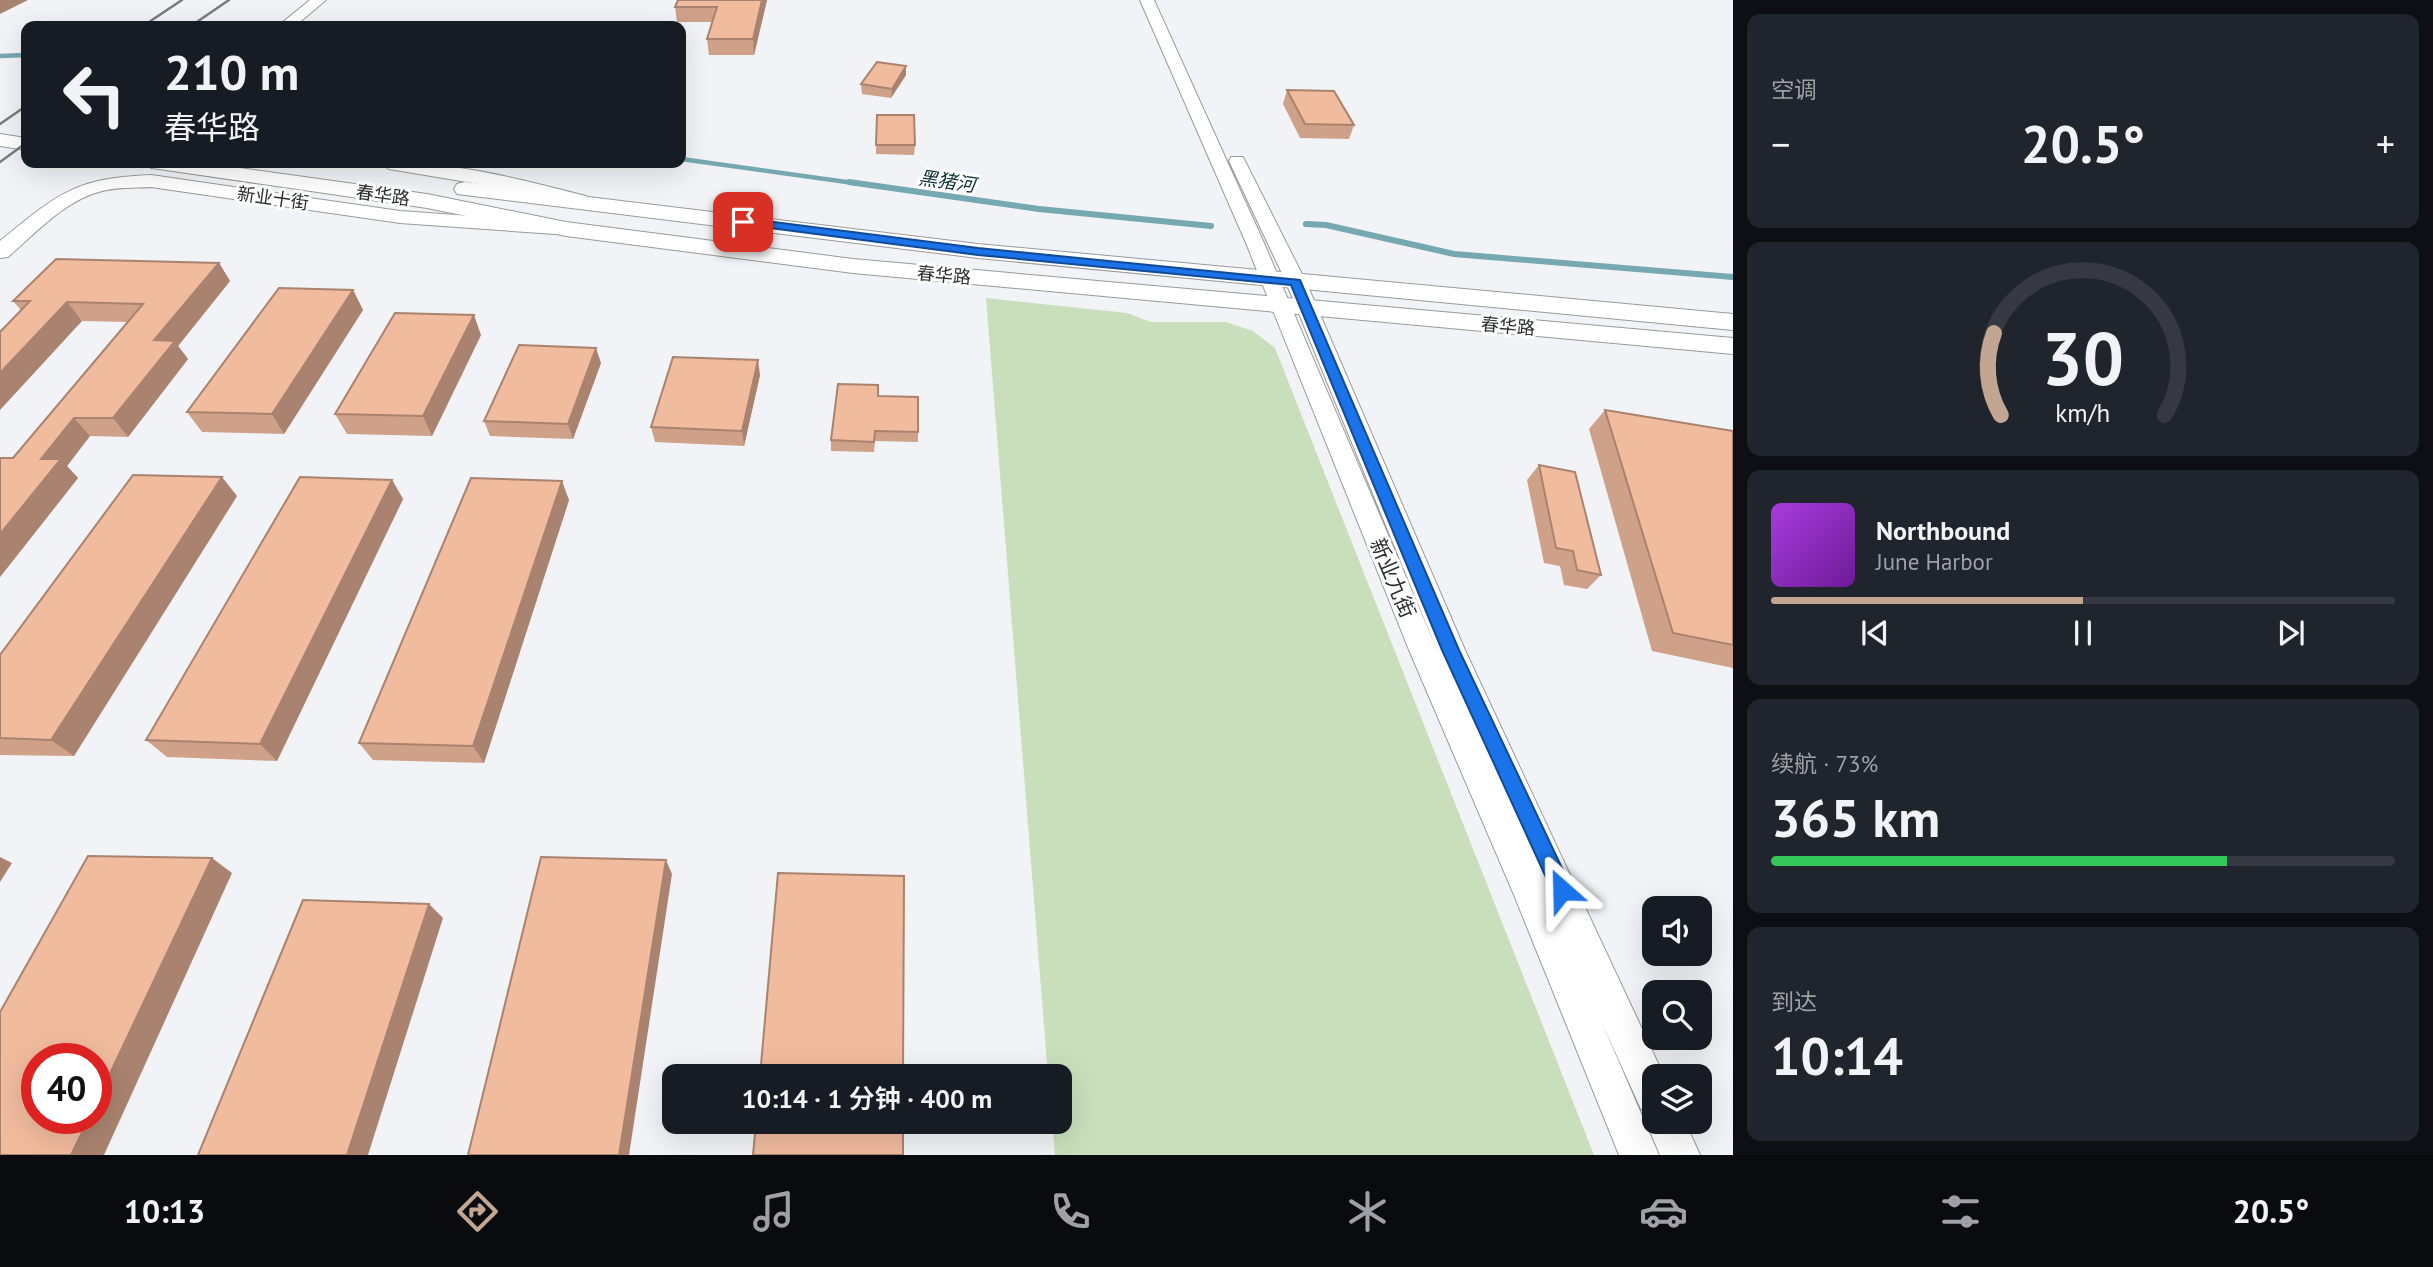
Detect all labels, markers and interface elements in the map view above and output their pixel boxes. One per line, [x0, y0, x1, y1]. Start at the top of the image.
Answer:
text: 210 m [164, 40, 299, 104]
icon: left [49, 49, 140, 140]
text: 空调 [1771, 75, 1817, 104]
text: 春华路 [164, 106, 260, 148]
text: 20.5° [2021, 110, 2145, 177]
text: − [1771, 119, 1790, 168]
text: + [2376, 119, 2395, 168]
water label: 黑猪河 [917, 165, 981, 197]
street label: 春华路 [355, 180, 411, 210]
street label: 新业十街 [236, 182, 310, 214]
pin [713, 192, 773, 252]
icon: arrive [724, 203, 762, 241]
street label: 春华路 [916, 261, 972, 289]
street label: 春华路 [1480, 312, 1536, 340]
text: 30 [2042, 312, 2124, 406]
text: km/h [2056, 397, 2110, 429]
text: Northbound [1876, 514, 2010, 547]
street label: 新业九街 [1364, 534, 1422, 622]
text: June Harbor [1876, 547, 1993, 576]
icon: previous [1856, 614, 1894, 652]
icon: pause [2064, 614, 2102, 652]
icon: next [2272, 614, 2310, 652]
text: 续航 · 73% [1771, 749, 1878, 778]
text: 365 km [1771, 784, 1940, 851]
position arrow [1525, 853, 1599, 927]
map controls [1642, 896, 1712, 1134]
button: sound [1642, 896, 1712, 966]
button: search [1642, 980, 1712, 1050]
text: 到达 [1771, 987, 1817, 1016]
text: 10:14 [1771, 1022, 1903, 1089]
speed limit sign: 40 [21, 1043, 112, 1134]
button: layers [1642, 1064, 1712, 1134]
text: 10:14 · 1 分钟 · 400 m [742, 1082, 992, 1115]
icon: directions [453, 1187, 502, 1236]
icon: music [749, 1187, 798, 1236]
icon: phone [1046, 1187, 1095, 1236]
icon: climate [1343, 1187, 1392, 1236]
icon: car [1639, 1187, 1688, 1236]
icon: filters [1936, 1187, 1985, 1236]
text: 10:13 [124, 1190, 205, 1232]
text: 20.5° [2233, 1190, 2309, 1232]

